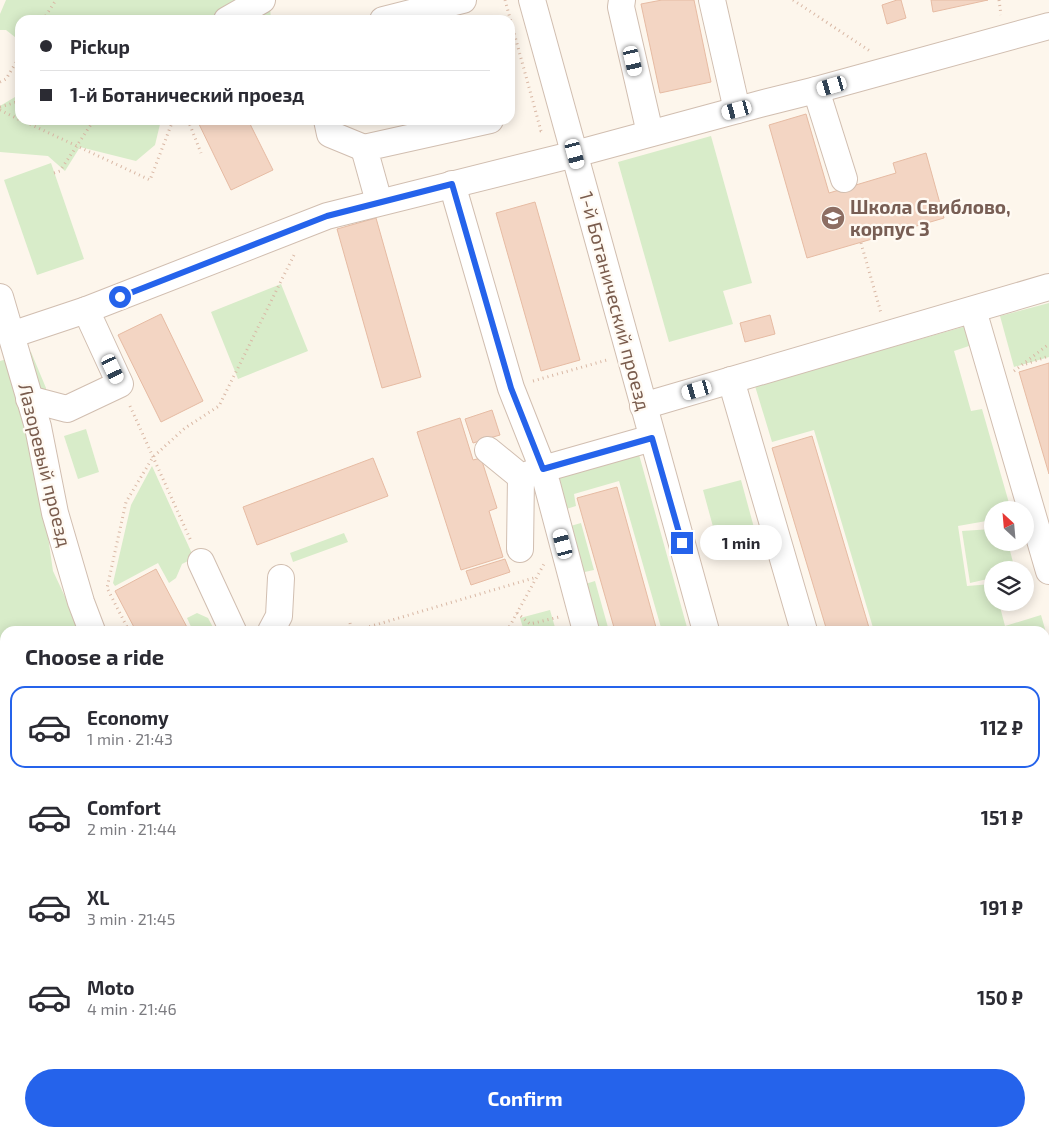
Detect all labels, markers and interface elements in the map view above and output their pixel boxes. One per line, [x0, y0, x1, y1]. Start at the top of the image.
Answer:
text: Pickup [70, 35, 130, 58]
car [622, 45, 643, 77]
car [815, 75, 848, 97]
text: 1-й Ботанический проезд [70, 83, 304, 106]
car [720, 99, 753, 121]
car [563, 138, 586, 170]
street label: 1-й Ботанический проезд [575, 189, 656, 413]
place label: Школа Свиблово, корпус 3 [850, 195, 1011, 240]
school or university icon: Школа Свиблово, корпус 3 [820, 205, 846, 231]
route start [109, 286, 131, 308]
car [99, 352, 126, 386]
car [680, 379, 713, 401]
street label: Лазоревый проезд [14, 381, 77, 549]
north arrow [984, 501, 1034, 551]
map controls [984, 501, 1034, 611]
callout: 1 min [700, 526, 782, 560]
car [551, 528, 574, 560]
route end [671, 532, 693, 554]
text: 1 min [722, 533, 760, 552]
button: layers [984, 561, 1034, 611]
text: Choose a ride [25, 643, 164, 669]
icon: car [27, 705, 72, 750]
text: Economy [87, 706, 169, 729]
text: 112 ₽ [980, 716, 1023, 739]
text: 1 min · 21:43 [87, 729, 173, 748]
icon: car [27, 795, 72, 840]
text: Comfort [87, 796, 161, 819]
text: 151 ₽ [981, 806, 1023, 829]
text: 2 min · 21:44 [87, 819, 177, 838]
icon: car [27, 885, 72, 930]
text: XL [87, 886, 109, 909]
text: 191 ₽ [980, 896, 1023, 919]
text: 3 min · 21:45 [87, 909, 175, 928]
icon: car [27, 975, 72, 1020]
text: Moto [87, 976, 135, 999]
text: 150 ₽ [977, 986, 1023, 1009]
text: 4 min · 21:46 [87, 999, 177, 1018]
button: Confirm [25, 1069, 1025, 1127]

